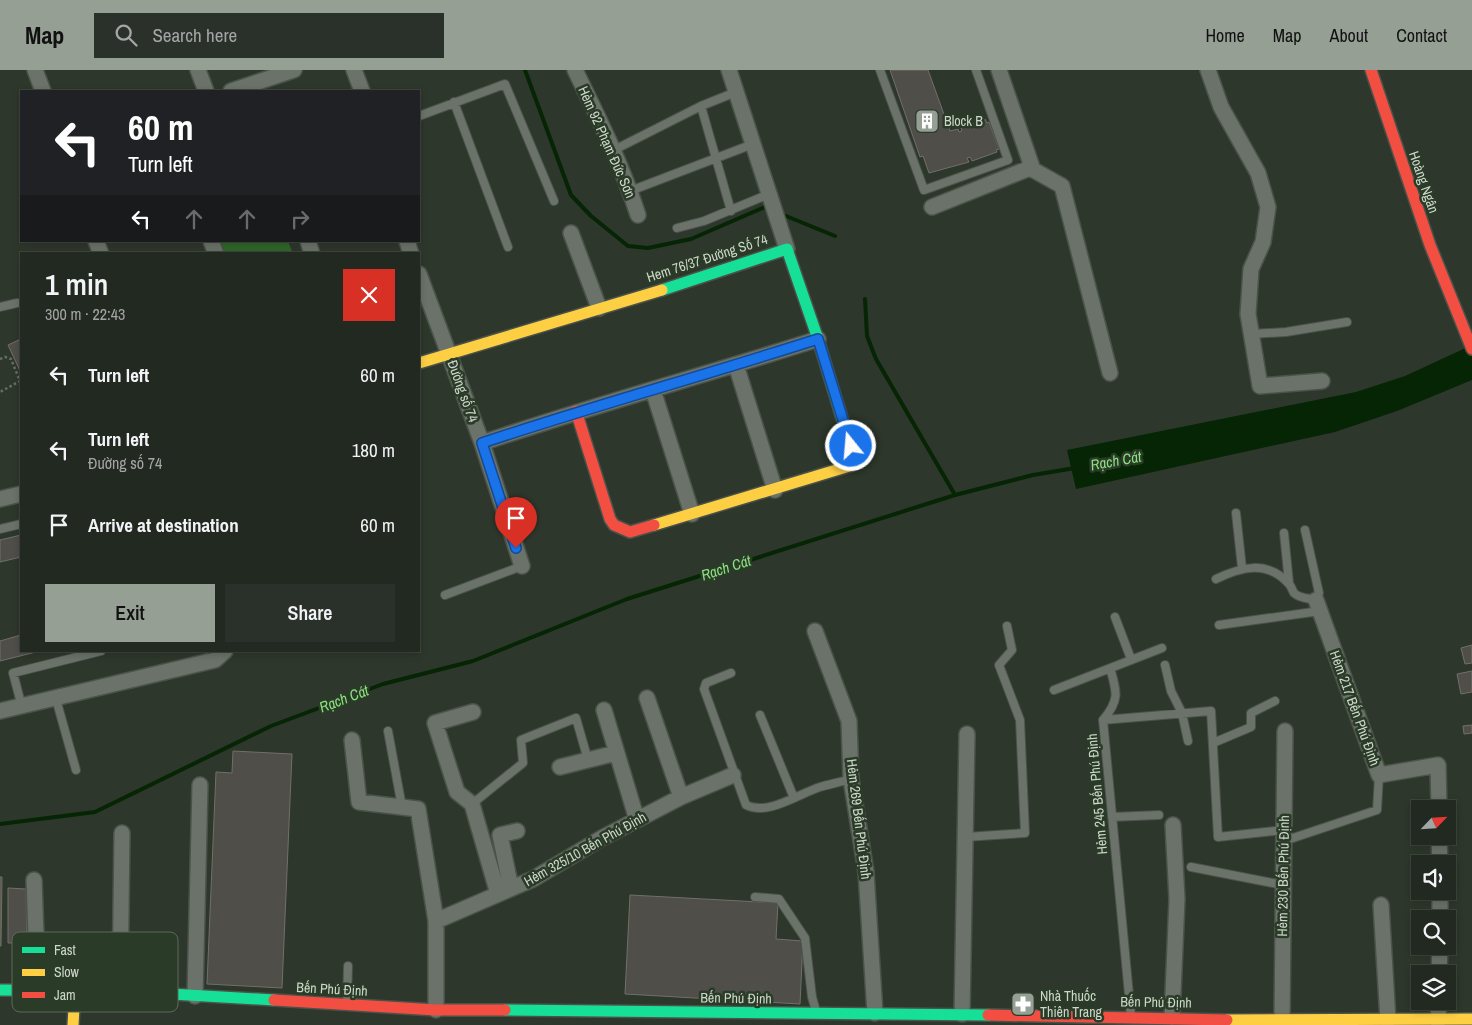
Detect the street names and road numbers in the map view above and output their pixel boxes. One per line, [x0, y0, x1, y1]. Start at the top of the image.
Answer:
street label: Hẻm 92 Phạm Đức Sơn [574, 83, 640, 201]
street label: Hoàng Ngân [1405, 149, 1443, 215]
street label: Hem 76/37 Đường Số 74 [644, 230, 770, 286]
street label: Đường số 74 [443, 357, 483, 425]
street label: Hẻm 217 Bến Phú Định [1326, 648, 1384, 768]
street label: Hẻm 245 Bến Phú Định [1083, 733, 1111, 855]
street label: Hẻm 269 Bến Phú Định [843, 758, 875, 880]
street label: Hẻm 325/10 Bến Phú Định [521, 808, 649, 890]
street label: Hẻm 230 Bến Phú Định [1273, 815, 1293, 937]
street label: Bến Phú Định [296, 978, 368, 1000]
street label: Bến Phú Định [700, 988, 772, 1008]
street label: Bến Phú Định [1120, 992, 1192, 1012]

